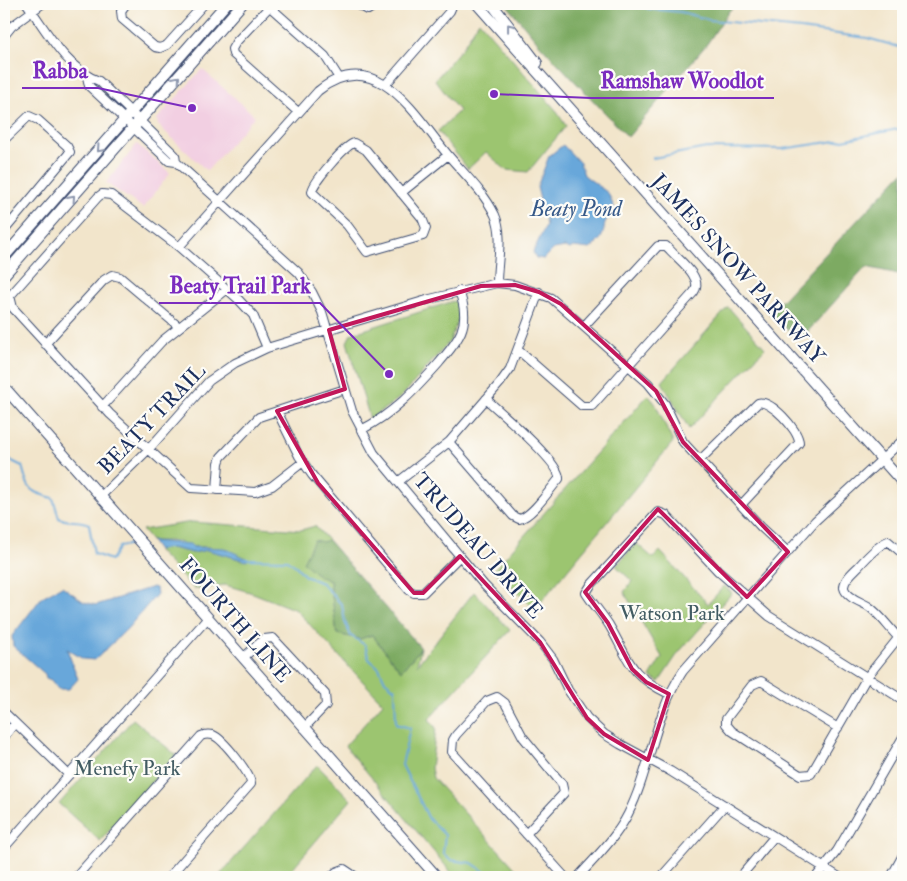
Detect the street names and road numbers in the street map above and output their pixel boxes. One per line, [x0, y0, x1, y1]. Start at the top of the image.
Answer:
street label: JAMES SNOW PARKWAY [645, 167, 831, 370]
street label: BEATY TRAIL [92, 358, 212, 480]
street label: TRUDEAU DRIVE [407, 467, 549, 625]
street label: FOURTH LINE [173, 552, 297, 688]

